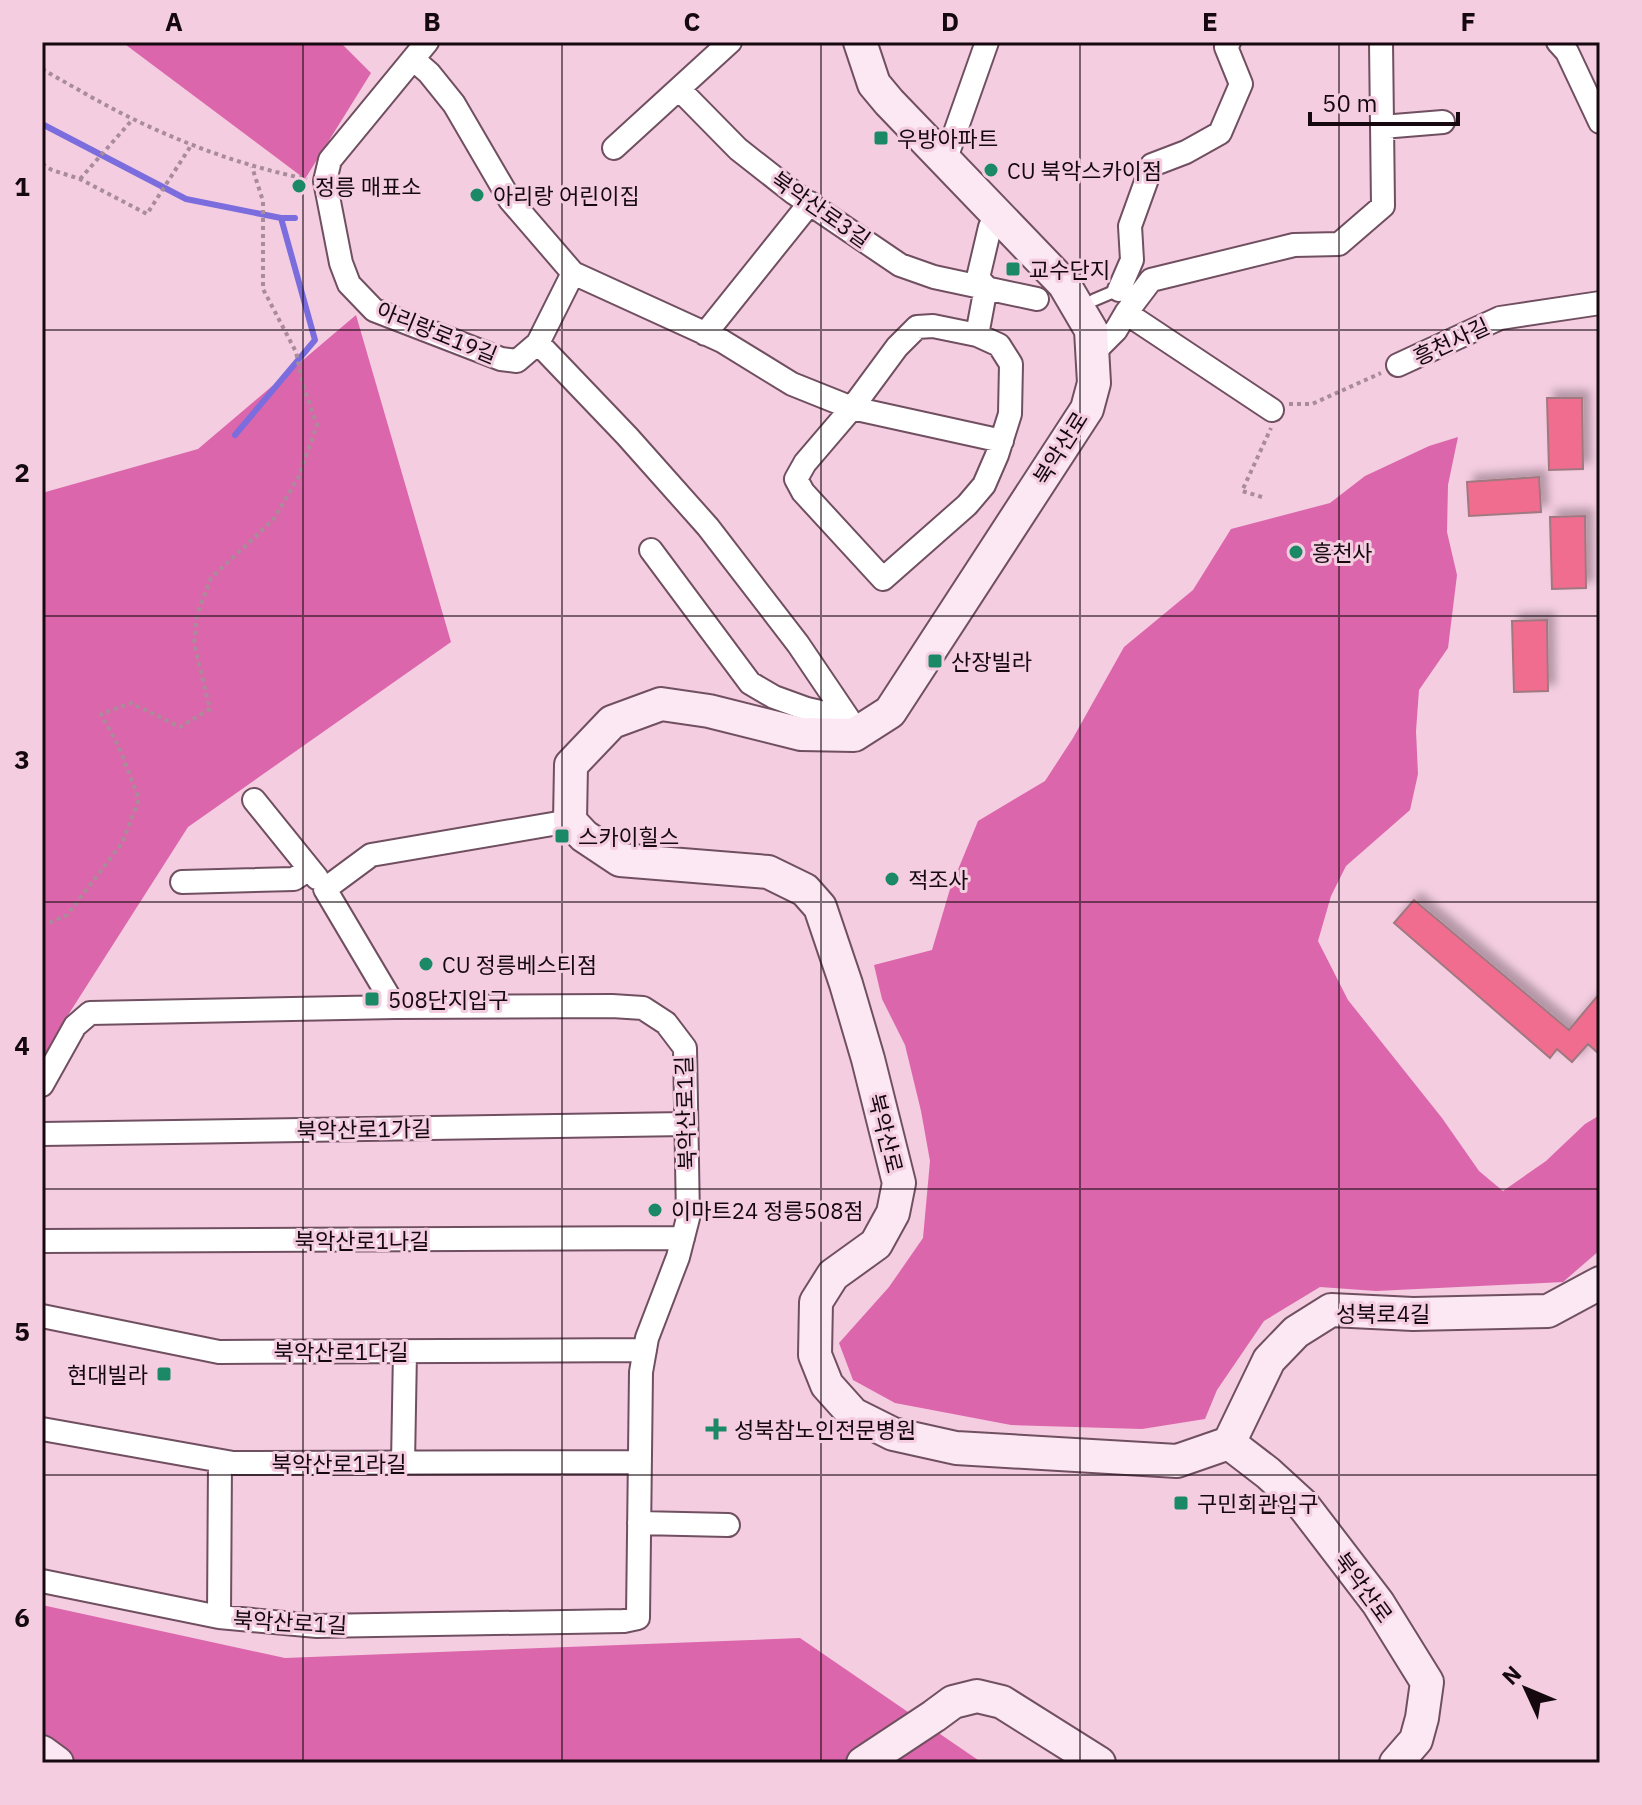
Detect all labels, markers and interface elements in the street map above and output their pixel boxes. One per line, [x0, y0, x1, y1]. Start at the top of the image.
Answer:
text: A [165, 4, 183, 38]
text: B [423, 4, 441, 38]
text: C [684, 4, 701, 38]
text: D [941, 4, 959, 38]
text: E [1202, 4, 1218, 38]
text: F [1460, 4, 1476, 38]
scale bar [1310, 76, 1458, 126]
text: 50 m [1322, 87, 1377, 119]
place label: 우방아파트 [897, 124, 998, 153]
marker: 우방아파트 [872, 129, 890, 147]
place label: CU 북악스카이점 [1007, 156, 1162, 185]
marker: CU 북악스카이점 [982, 161, 1000, 179]
street label: 북악산로3길 [766, 164, 876, 254]
text: 1 [14, 169, 30, 203]
place label: 정릉 매표소 [315, 172, 421, 201]
marker: 정릉 매표소 [290, 177, 308, 195]
place label: 아리랑 어린이집 [493, 181, 640, 210]
marker: 아리랑 어린이집 [468, 186, 486, 204]
place label: 교수단지 [1029, 255, 1110, 284]
marker: 교수단지 [1004, 260, 1022, 278]
street label: 아리랑로19길 [372, 295, 502, 369]
street label: 흥천사길 [1408, 311, 1494, 371]
street label: 북악산로 [1026, 406, 1094, 490]
text: 2 [14, 455, 30, 489]
place label: 흥천사 [1312, 538, 1373, 567]
marker: 흥천사 [1287, 543, 1305, 561]
place label: 산장빌라 [951, 647, 1032, 676]
marker: 산장빌라 [926, 652, 944, 670]
text: 3 [14, 742, 30, 776]
place label: 스카이힐스 [578, 822, 679, 851]
marker: 스카이힐스 [553, 827, 571, 845]
place label: 적조사 [908, 865, 969, 894]
marker: 적조사 [883, 870, 901, 888]
place label: CU 정릉베스티점 [442, 950, 597, 979]
marker: CU 정릉베스티점 [417, 955, 435, 973]
place label: 508단지입구 [388, 985, 509, 1014]
marker: 508단지입구 [363, 990, 381, 1008]
text: 4 [14, 1028, 30, 1062]
street label: 북악산로1길 [669, 1055, 701, 1171]
street label: 북악산로 [862, 1090, 910, 1176]
street label: 북악산로1가길 [296, 1113, 432, 1145]
place label: 이마트24 정릉508점 [671, 1196, 864, 1225]
marker: 이마트24 정릉508점 [646, 1201, 664, 1219]
street label: 북악산로1나길 [295, 1226, 429, 1255]
street label: 성북로4길 [1336, 1299, 1430, 1328]
text: 5 [14, 1314, 30, 1348]
street label: 북악산로1다길 [274, 1337, 408, 1366]
place label: 현대빌라 [67, 1360, 148, 1389]
marker: 현대빌라 [155, 1365, 173, 1383]
place label: 성북참노인전문병원 [734, 1415, 916, 1444]
marker: 성북참노인전문병원 [705, 1418, 727, 1440]
street label: 북악산로1라길 [272, 1449, 406, 1478]
place label: 구민회관입구 [1197, 1489, 1318, 1518]
marker: 구민회관입구 [1172, 1494, 1190, 1512]
street label: 북악산로 [1328, 1546, 1400, 1628]
text: 6 [14, 1600, 30, 1634]
street label: 북악산로1길 [232, 1605, 348, 1639]
north arrow [1486, 1649, 1566, 1729]
text: N [1495, 1659, 1527, 1691]

